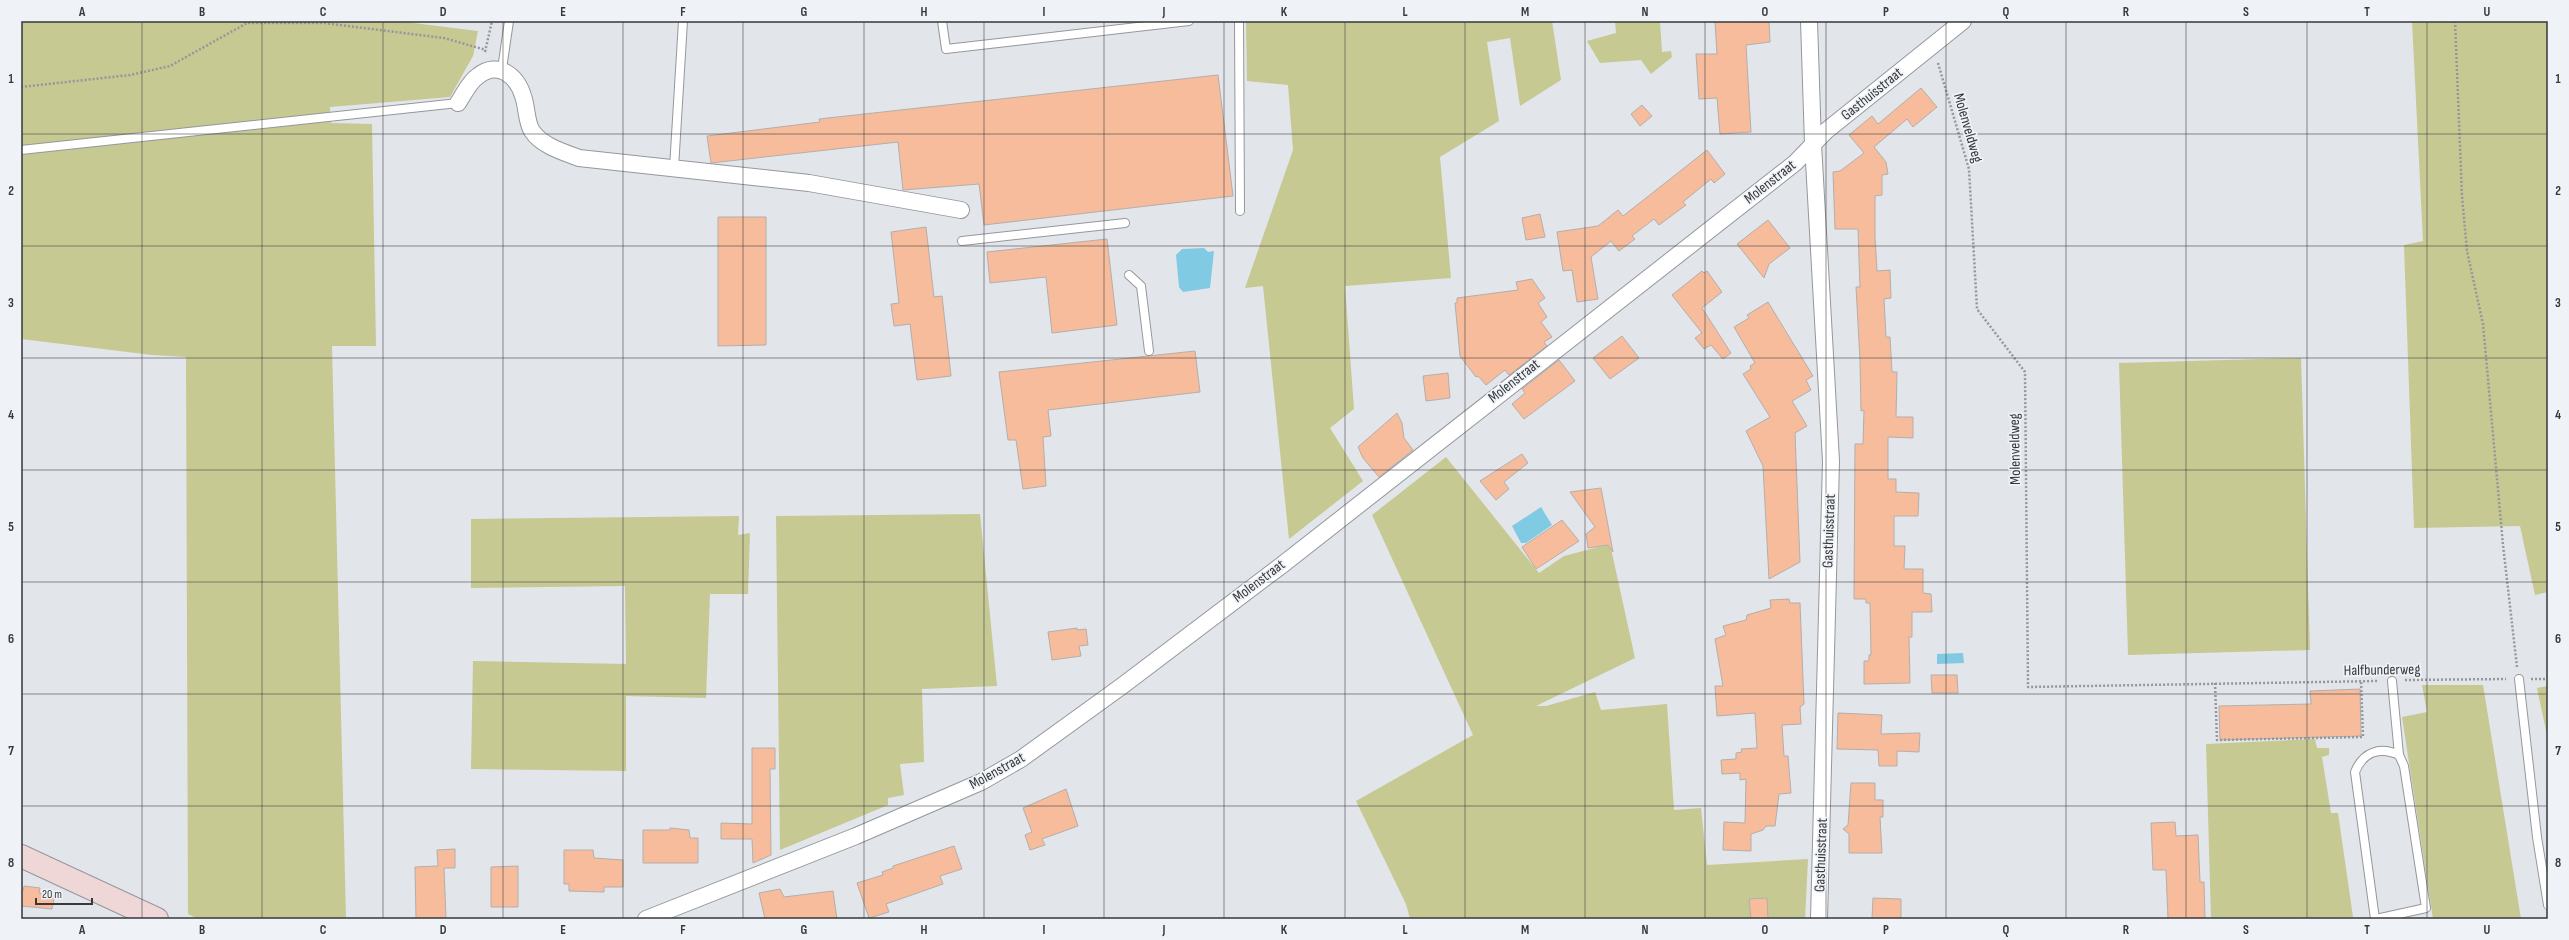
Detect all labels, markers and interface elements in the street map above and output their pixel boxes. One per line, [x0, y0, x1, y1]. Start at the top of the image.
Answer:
text: A [78, 4, 86, 20]
text: B [199, 4, 205, 20]
text: C [320, 4, 327, 20]
text: D [440, 4, 447, 20]
text: E [560, 4, 566, 20]
text: F [680, 4, 686, 20]
text: G [801, 4, 808, 20]
text: H [921, 4, 928, 20]
text: I [1043, 4, 1046, 20]
text: J [1162, 4, 1166, 20]
text: K [1281, 4, 1288, 20]
text: L [1402, 4, 1408, 20]
text: M [1521, 4, 1529, 20]
text: N [1642, 4, 1649, 20]
text: O [1762, 4, 1769, 20]
text: P [1883, 4, 1889, 20]
text: Q [2003, 4, 2010, 20]
text: R [2123, 4, 2130, 20]
text: S [2243, 4, 2249, 20]
text: T [2364, 4, 2370, 20]
text: U [2484, 4, 2491, 20]
street label: Gasthuisstraat [1837, 63, 1907, 125]
text: 1 [8, 71, 14, 87]
text: 1 [2555, 71, 2561, 87]
street label: Molenveldweg [1949, 91, 1987, 165]
street label: Molenstraat [1740, 156, 1800, 208]
text: 2 [8, 183, 14, 199]
text: 2 [2555, 183, 2561, 199]
text: 3 [8, 295, 14, 311]
text: 3 [2555, 295, 2561, 311]
street label: Molenstraat [1484, 355, 1544, 407]
text: 4 [8, 407, 14, 423]
text: 4 [2555, 407, 2561, 423]
street label: Molenveldweg [2005, 413, 2025, 485]
street label: Gasthuisstraat [1818, 493, 1840, 568]
text: 5 [8, 519, 14, 535]
text: 5 [2555, 519, 2561, 535]
street label: Molenstraat [1229, 555, 1289, 607]
text: 6 [8, 631, 14, 647]
text: 6 [2555, 631, 2561, 647]
street label: Halfbunderweg [2344, 660, 2420, 680]
text: 7 [8, 743, 14, 759]
text: 7 [2555, 743, 2561, 759]
street label: Molenstraat [966, 748, 1028, 794]
street label: Gasthuisstraat [1810, 817, 1832, 892]
text: 8 [8, 855, 14, 871]
text: 8 [2555, 855, 2561, 871]
scale bar [36, 880, 92, 906]
text: 20 m [42, 887, 62, 902]
text: A [78, 922, 86, 938]
text: B [199, 922, 205, 938]
text: C [320, 922, 327, 938]
text: D [440, 922, 447, 938]
text: E [560, 922, 566, 938]
text: F [680, 922, 686, 938]
text: G [801, 922, 808, 938]
text: H [921, 922, 928, 938]
text: I [1043, 922, 1046, 938]
text: J [1162, 922, 1166, 938]
text: K [1281, 922, 1288, 938]
text: L [1402, 922, 1408, 938]
text: M [1521, 922, 1529, 938]
text: N [1642, 922, 1649, 938]
text: O [1762, 922, 1769, 938]
text: P [1883, 922, 1889, 938]
text: Q [2003, 922, 2010, 938]
text: R [2123, 922, 2130, 938]
text: S [2243, 922, 2249, 938]
text: T [2364, 922, 2370, 938]
text: U [2484, 922, 2491, 938]

